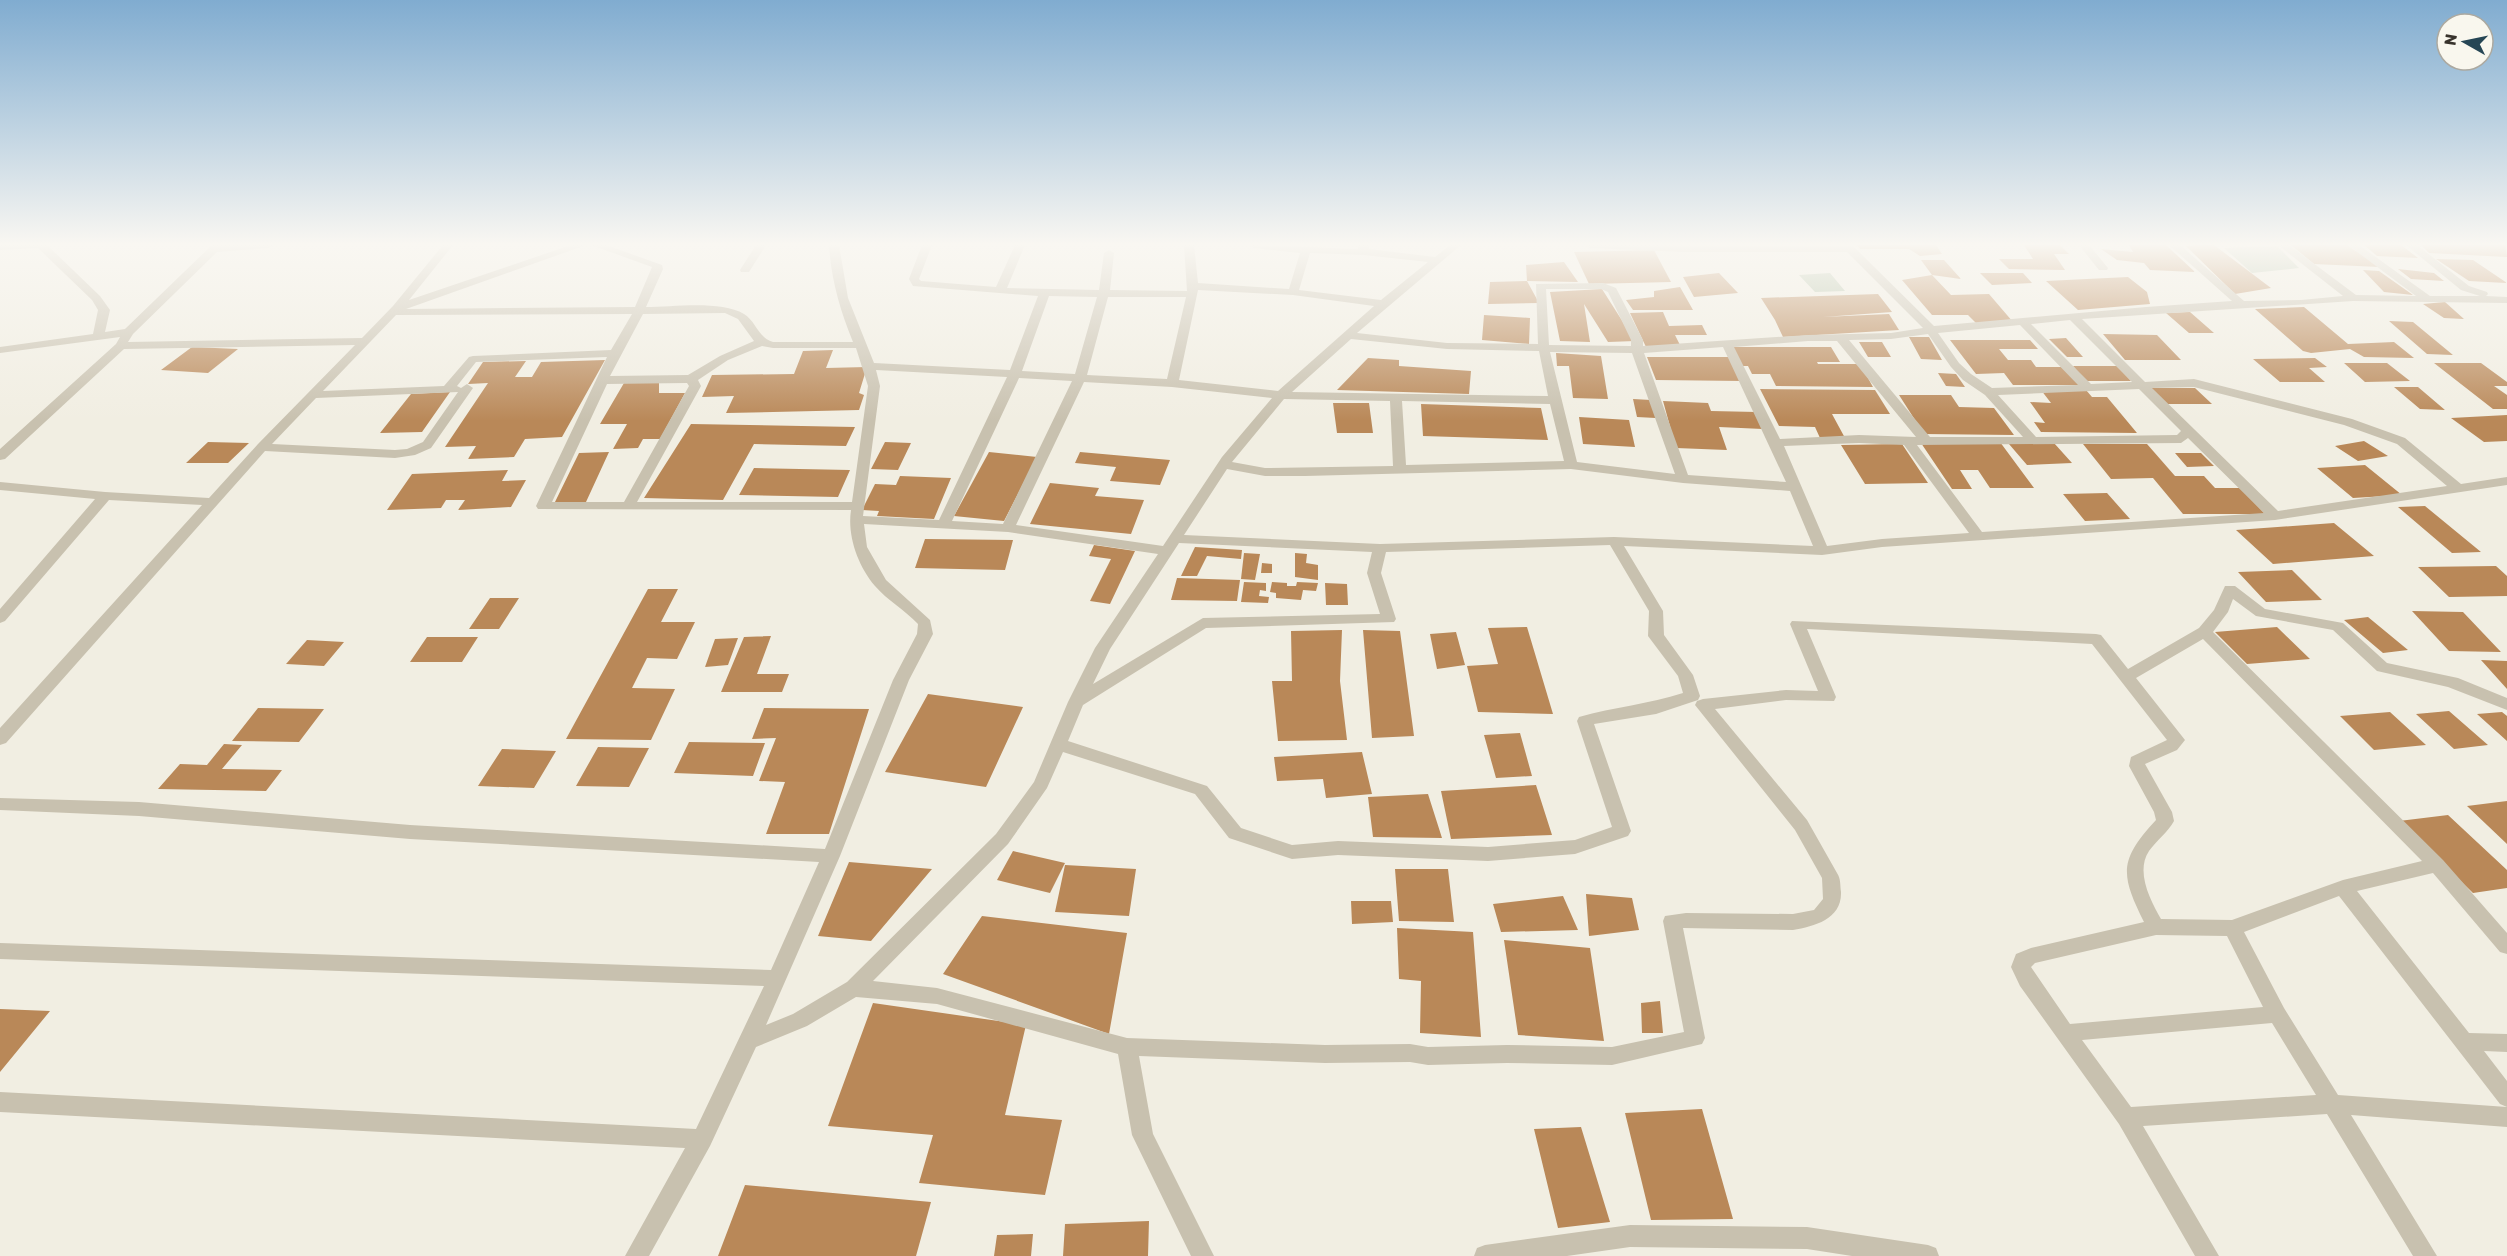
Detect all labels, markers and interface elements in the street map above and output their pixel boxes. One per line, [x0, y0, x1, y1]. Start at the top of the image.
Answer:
north arrow [2435, 12, 2495, 72]
text: N [2440, 33, 2461, 47]

